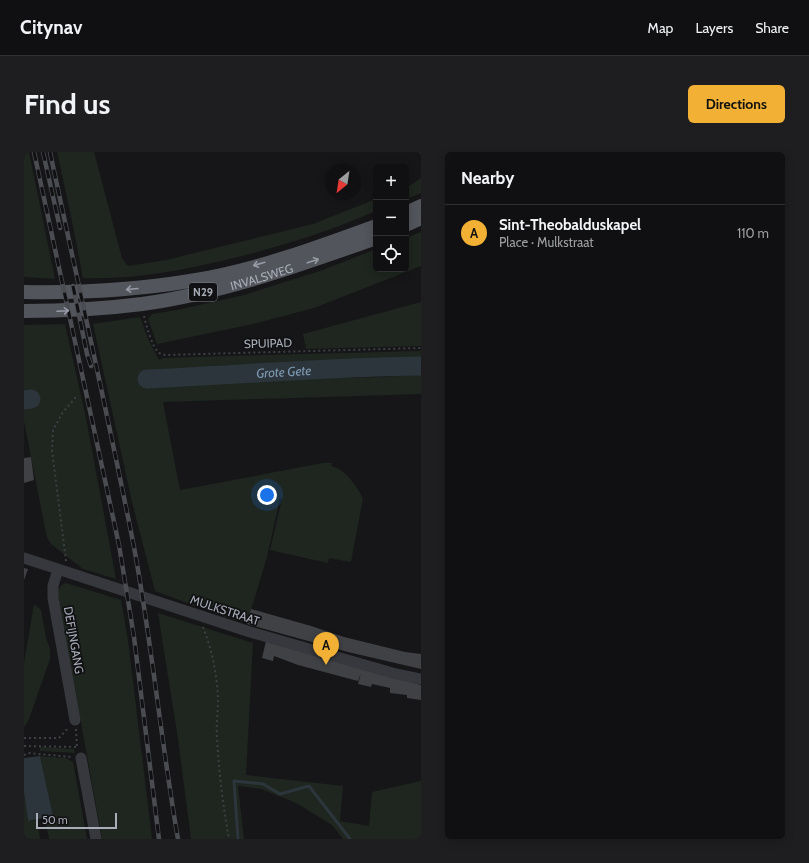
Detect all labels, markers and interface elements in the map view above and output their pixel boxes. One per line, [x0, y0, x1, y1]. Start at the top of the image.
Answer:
text: Citynav [20, 16, 82, 39]
text: Map [648, 19, 673, 37]
text: Layers [695, 19, 733, 37]
text: Share [755, 19, 789, 37]
button: Directions [688, 85, 785, 123]
text: Find us [24, 87, 110, 121]
north arrow [325, 164, 361, 200]
map controls [373, 164, 409, 272]
button: + [373, 164, 409, 200]
text: Nearby [461, 168, 514, 188]
button: − [373, 200, 409, 236]
text: Sint-Theobalduskapel [499, 216, 641, 234]
text: A [470, 225, 478, 241]
text: 110 m [737, 225, 769, 241]
text: Place · Mulkstraat [499, 234, 594, 250]
button: locate [373, 236, 409, 272]
one-way arrow [307, 256, 319, 264]
street label: INVALSWEG [228, 260, 295, 293]
one-way arrow [253, 261, 266, 269]
road number: N29 [189, 283, 217, 301]
one-way arrow [126, 285, 139, 293]
one-way arrow [56, 307, 69, 314]
street label: SPUIPAD [244, 335, 293, 351]
water label: Grote Gete [256, 362, 312, 381]
your location [257, 485, 277, 505]
street label: MULKSTRAAT [188, 592, 262, 628]
street label: DEFIJNGANG [61, 605, 87, 675]
pin: A [313, 632, 339, 665]
scale bar [36, 811, 117, 830]
text: 50 m [42, 813, 68, 827]

